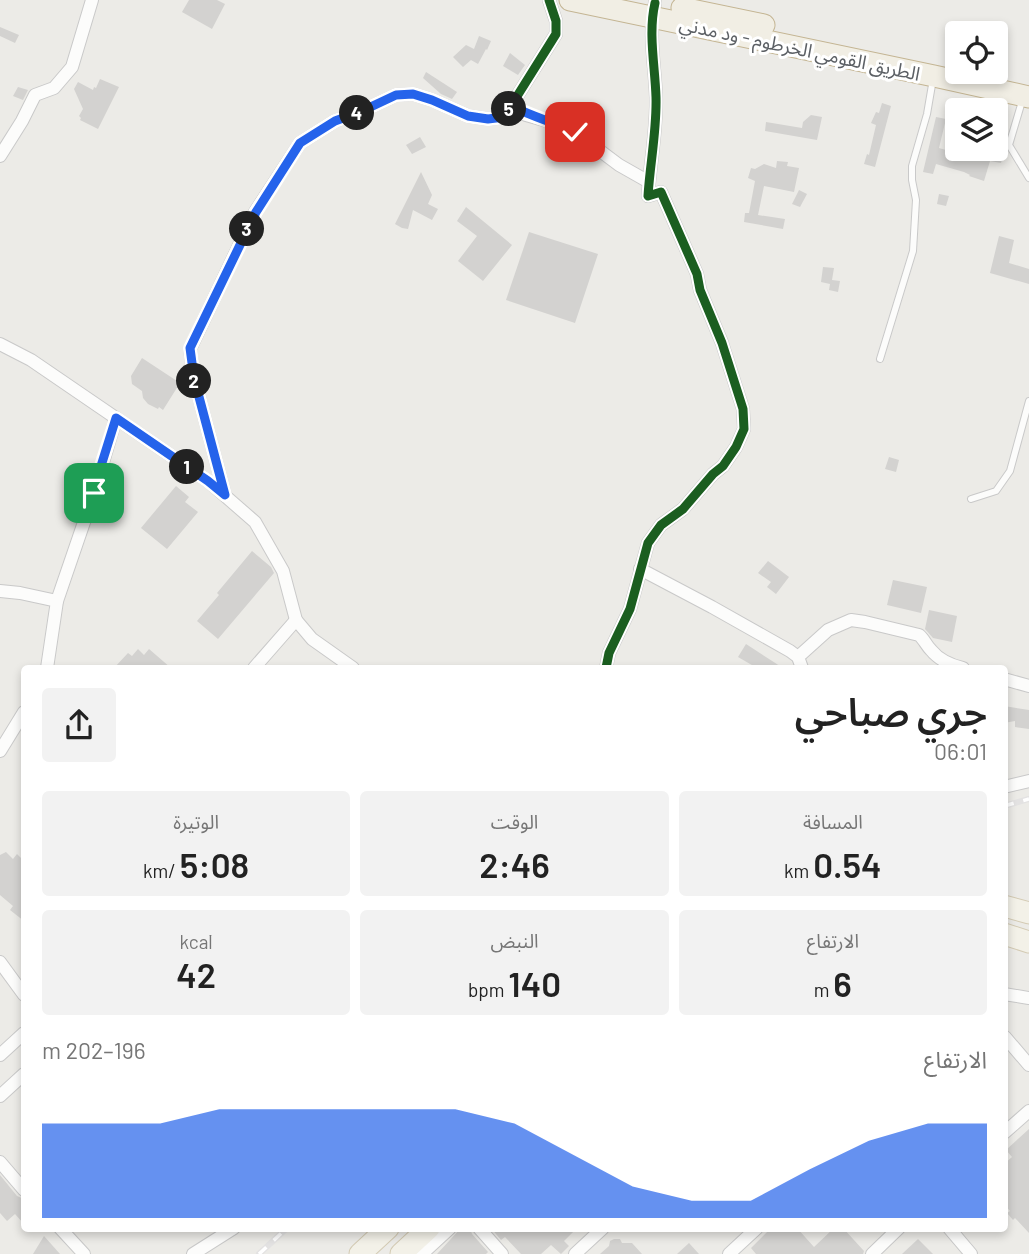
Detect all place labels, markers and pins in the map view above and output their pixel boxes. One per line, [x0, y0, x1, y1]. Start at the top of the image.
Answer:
pin: 5 [491, 92, 526, 126]
pin: 4 [340, 96, 374, 130]
pin [545, 102, 605, 162]
pin: 3 [230, 212, 264, 246]
pin: 2 [176, 364, 212, 398]
pin: 1 [170, 449, 204, 484]
pin [64, 463, 124, 523]

